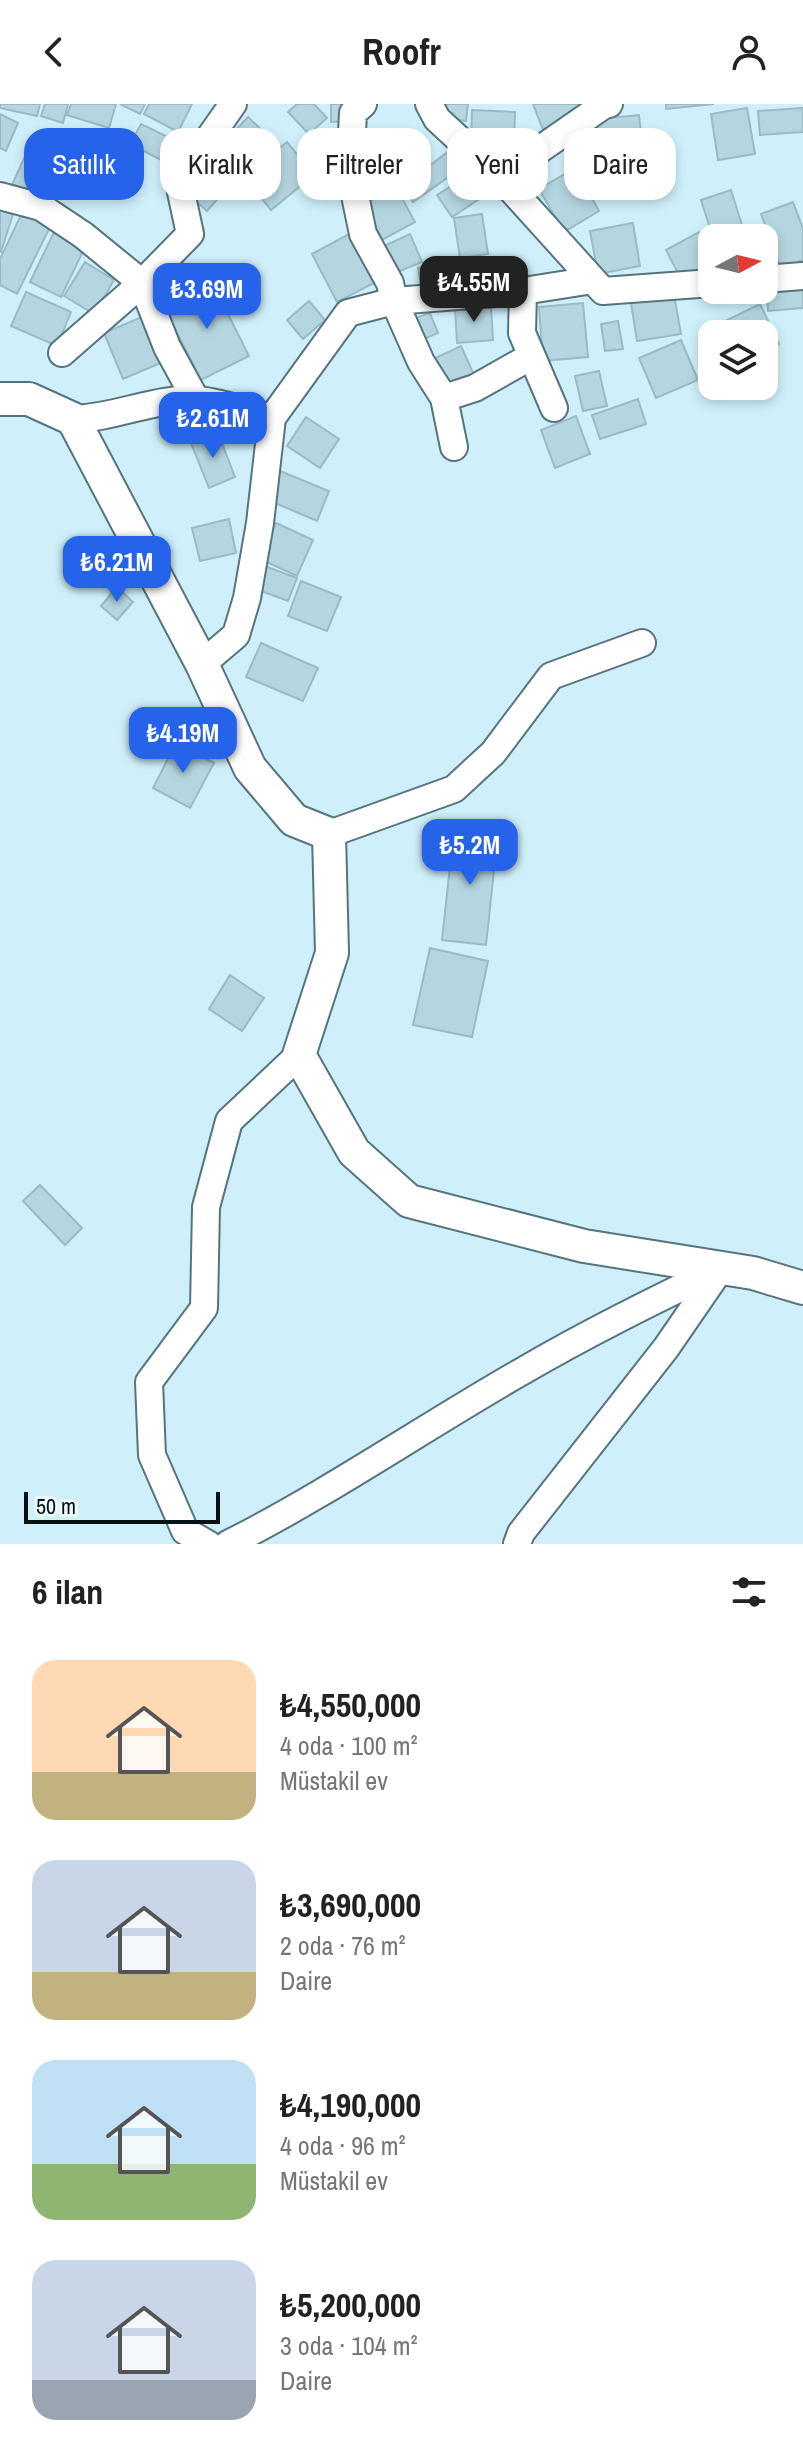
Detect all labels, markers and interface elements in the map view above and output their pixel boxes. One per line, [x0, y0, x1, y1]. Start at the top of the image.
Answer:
text: Roofr [362, 28, 441, 76]
icon: back [32, 30, 76, 74]
icon: person [727, 30, 771, 74]
chip: Satılık [24, 128, 144, 200]
chip: Kiralık [160, 128, 281, 200]
chip: Filtreler [297, 128, 431, 200]
chip: Yeni [447, 128, 548, 200]
chip: Daire [564, 128, 676, 200]
north arrow [698, 224, 778, 304]
map controls [698, 224, 778, 400]
pin: ₺4.55M [409, 256, 539, 324]
pin: ₺3.69M [142, 263, 272, 331]
text: ₺4.55M [438, 264, 510, 299]
text: ₺3.69M [171, 271, 243, 306]
button: layers [698, 320, 778, 400]
pin: ₺2.61M [148, 392, 278, 460]
text: ₺2.61M [177, 400, 249, 435]
pin: ₺6.21M [52, 536, 182, 604]
text: ₺6.21M [81, 544, 153, 579]
pin: ₺4.19M [118, 707, 248, 775]
text: ₺4.19M [147, 715, 219, 750]
pin: ₺5.2M [414, 819, 526, 887]
text: ₺5.2M [440, 827, 500, 862]
scale bar [24, 1488, 220, 1524]
text: 50 m [36, 1491, 76, 1521]
text: 6 ilan [32, 1569, 103, 1615]
icon: filters [727, 1570, 771, 1614]
text: ₺4,550,000 [280, 1682, 421, 1728]
icon: home [96, 1692, 192, 1788]
text: 4 oda · 100 m² [280, 1728, 418, 1763]
text: Müstakil ev [280, 1763, 388, 1798]
text: ₺3,690,000 [280, 1882, 421, 1928]
icon: home [96, 1892, 192, 1988]
text: 2 oda · 76 m² [280, 1928, 406, 1963]
text: Daire [280, 1963, 332, 1998]
text: ₺4,190,000 [280, 2082, 421, 2128]
icon: home [96, 2092, 192, 2188]
text: 4 oda · 96 m² [280, 2128, 406, 2163]
text: Müstakil ev [280, 2163, 388, 2198]
text: ₺5,200,000 [280, 2282, 421, 2328]
icon: home [96, 2292, 192, 2388]
text: 3 oda · 104 m² [280, 2328, 418, 2363]
text: Daire [280, 2363, 332, 2398]

